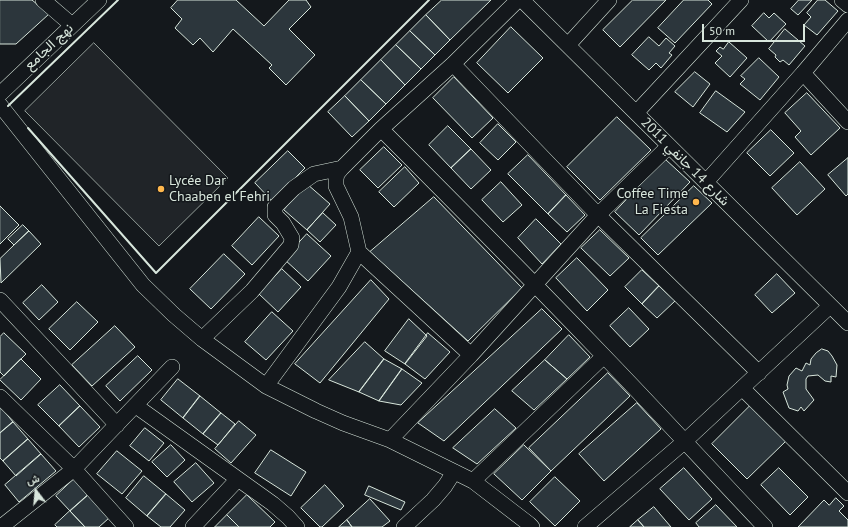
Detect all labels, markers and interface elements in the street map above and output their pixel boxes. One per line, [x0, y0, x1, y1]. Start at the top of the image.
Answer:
scale bar [704, 16, 807, 42]
street label: نهج الجامع [21, 20, 77, 74]
text: 50 m [709, 23, 735, 38]
street label: شارع 14 جانفي 2011 [637, 114, 733, 210]
place label: Lycée Dar Chaaben el Fehri [169, 173, 270, 206]
marker: Lycée Dar Chaaben el Fehri [156, 184, 166, 194]
place label: Coffee Time La Fiesta [617, 186, 688, 218]
marker: Coffee Time La Fiesta [691, 197, 701, 207]
north arrow [16, 471, 56, 511]
text: ش [24, 471, 41, 488]

